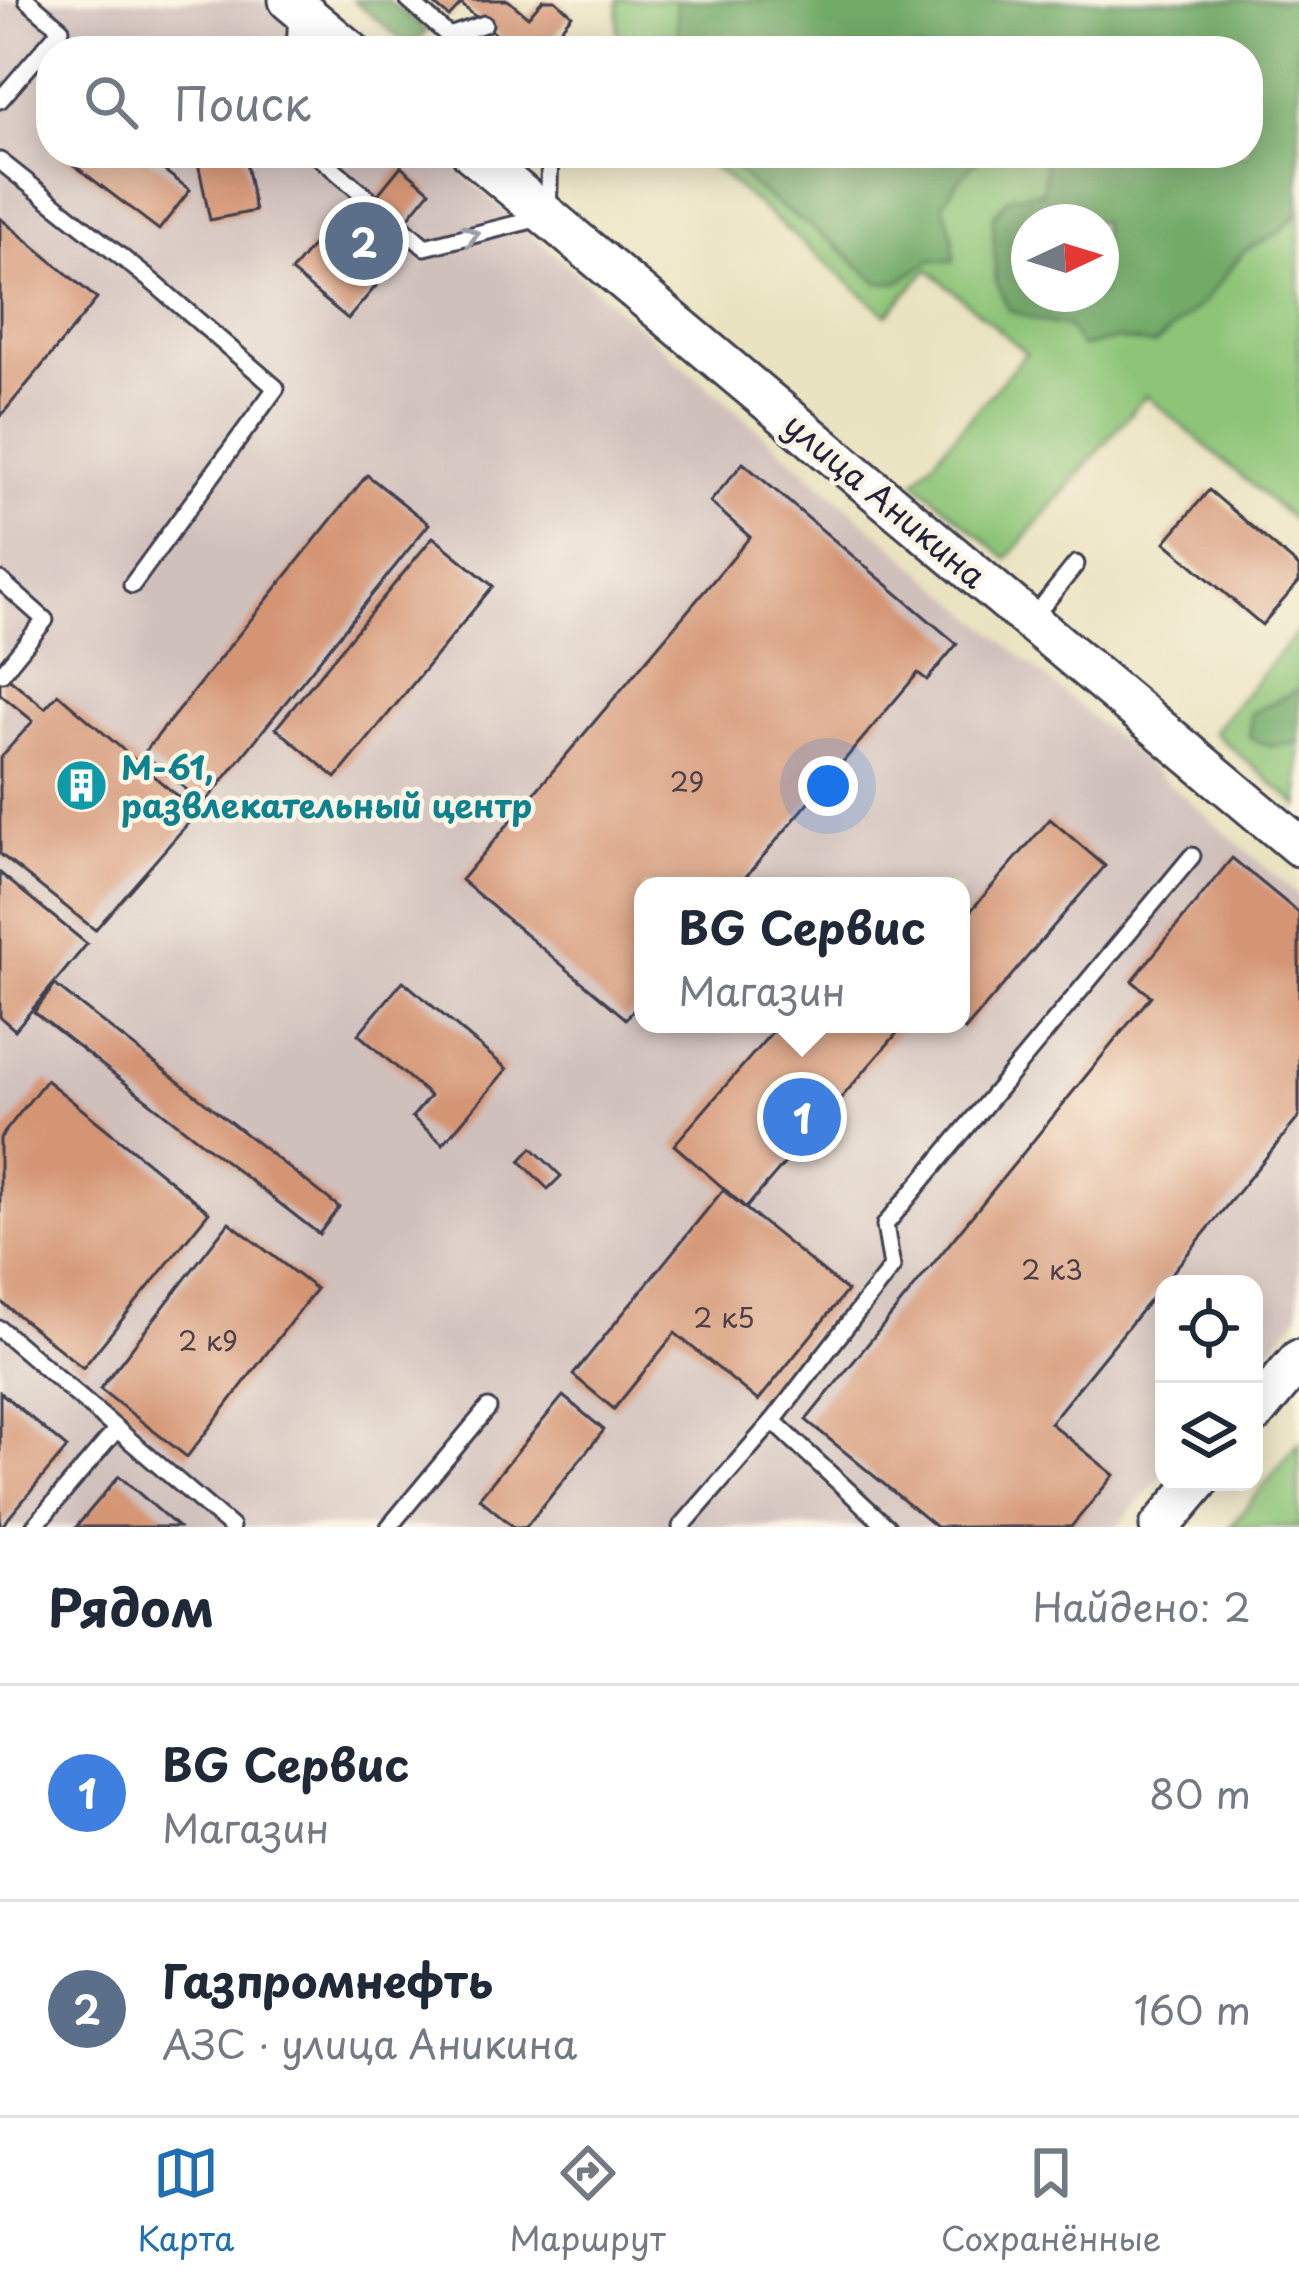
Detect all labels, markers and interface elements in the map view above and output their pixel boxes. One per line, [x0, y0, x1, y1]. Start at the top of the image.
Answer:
search box [36, 36, 1263, 168]
text: Поиск [174, 68, 311, 136]
icon: search [78, 69, 144, 135]
pin: 2 [325, 196, 403, 286]
north arrow [1011, 204, 1119, 312]
one-way arrow [460, 224, 480, 249]
street label: улица Аникина [774, 399, 998, 599]
place label: M-61, развлекательный центр [121, 741, 532, 829]
your location [798, 756, 858, 816]
building icon: M-61, развлекательный центр [54, 757, 110, 813]
house number: 29 [670, 760, 704, 801]
popup [634, 877, 970, 1033]
text: BG Сервис [678, 892, 926, 960]
text: Магазин [678, 960, 845, 1019]
pin: 1 [763, 1072, 841, 1162]
house number: 2 к3 [1021, 1248, 1083, 1289]
map controls [1155, 1275, 1263, 1491]
button: locate [1155, 1275, 1263, 1383]
house number: 2 к5 [693, 1296, 755, 1337]
house number: 2 к9 [178, 1319, 238, 1360]
button: layers [1155, 1383, 1263, 1491]
text: Рядом [48, 1567, 214, 1644]
text: Найдено: 2 [1032, 1576, 1251, 1635]
text: BG Сервис [162, 1729, 409, 1797]
text: 1 [78, 1763, 96, 1822]
text: 80 m [1149, 1763, 1251, 1822]
text: Магазин [162, 1797, 329, 1856]
text: Газпромнефть [162, 1945, 493, 2013]
text: 2 [73, 1979, 101, 2038]
text: 160 m [1134, 1979, 1251, 2038]
text: АЗС · улица Аникина [162, 2013, 577, 2072]
tab: Карта [138, 2140, 234, 2262]
tab: Маршрут [510, 2140, 666, 2262]
tab: Сохранённые [941, 2140, 1161, 2262]

